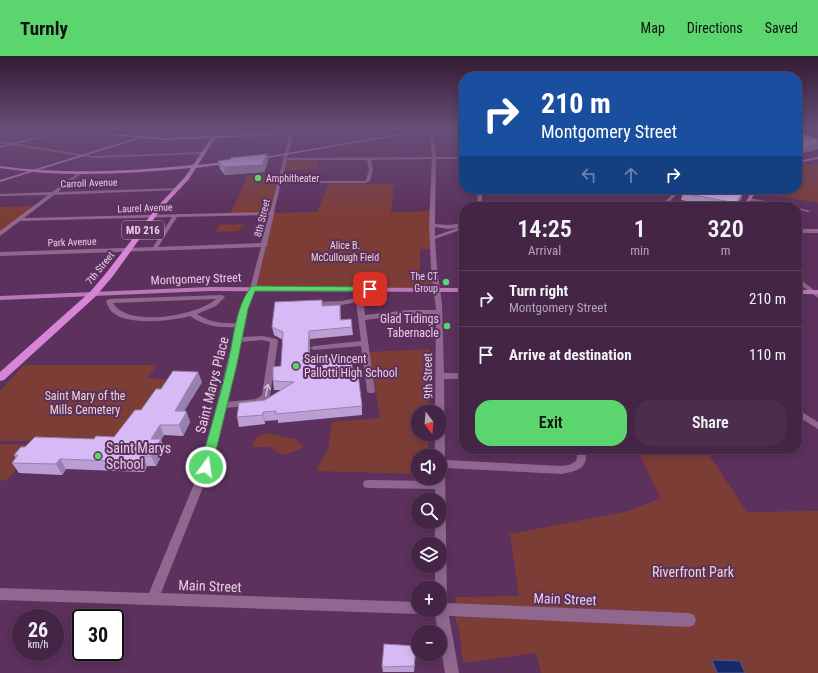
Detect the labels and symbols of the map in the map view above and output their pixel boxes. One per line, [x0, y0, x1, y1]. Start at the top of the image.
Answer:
marker: Amphitheater [253, 173, 263, 183]
place label: Amphitheater [266, 173, 319, 184]
street label: Carroll Avenue [60, 176, 118, 189]
street label: 8th Street [252, 198, 272, 238]
street label: Laurel Avenue [117, 202, 173, 214]
road number: MD 216 [122, 221, 164, 239]
street label: Park Avenue [47, 236, 97, 248]
park label: Alice B. McCullough Field [311, 240, 379, 263]
street label: 7th Street [84, 250, 116, 286]
street label: Montgomery Street [150, 270, 242, 288]
place label: The CT Group [410, 271, 438, 294]
pin [353, 272, 387, 306]
marker: The CT Group [441, 277, 451, 287]
place label: Glad Tidings Tabernacle [380, 312, 439, 340]
marker: Glad Tidings Tabernacle [442, 321, 452, 331]
street label: Saint Marys Place [192, 335, 232, 435]
place label: Saint Vincent Pallotti High School [304, 352, 398, 380]
street label: 9th Street [421, 352, 435, 399]
marker: Saint Vincent Pallotti High School [291, 361, 301, 371]
one-way arrow [263, 384, 271, 397]
park label: Saint Mary of the Mills Cemetery [45, 389, 126, 417]
north arrow [411, 405, 447, 441]
place label: Saint Marys School [106, 440, 171, 472]
position arrow [185, 446, 227, 488]
marker: Saint Marys School [93, 451, 103, 461]
park label: Riverfront Park [652, 564, 735, 580]
street label: Main Street [178, 577, 242, 595]
street label: Main Street [533, 590, 597, 608]
speed limit sign: 30 [72, 609, 124, 661]

